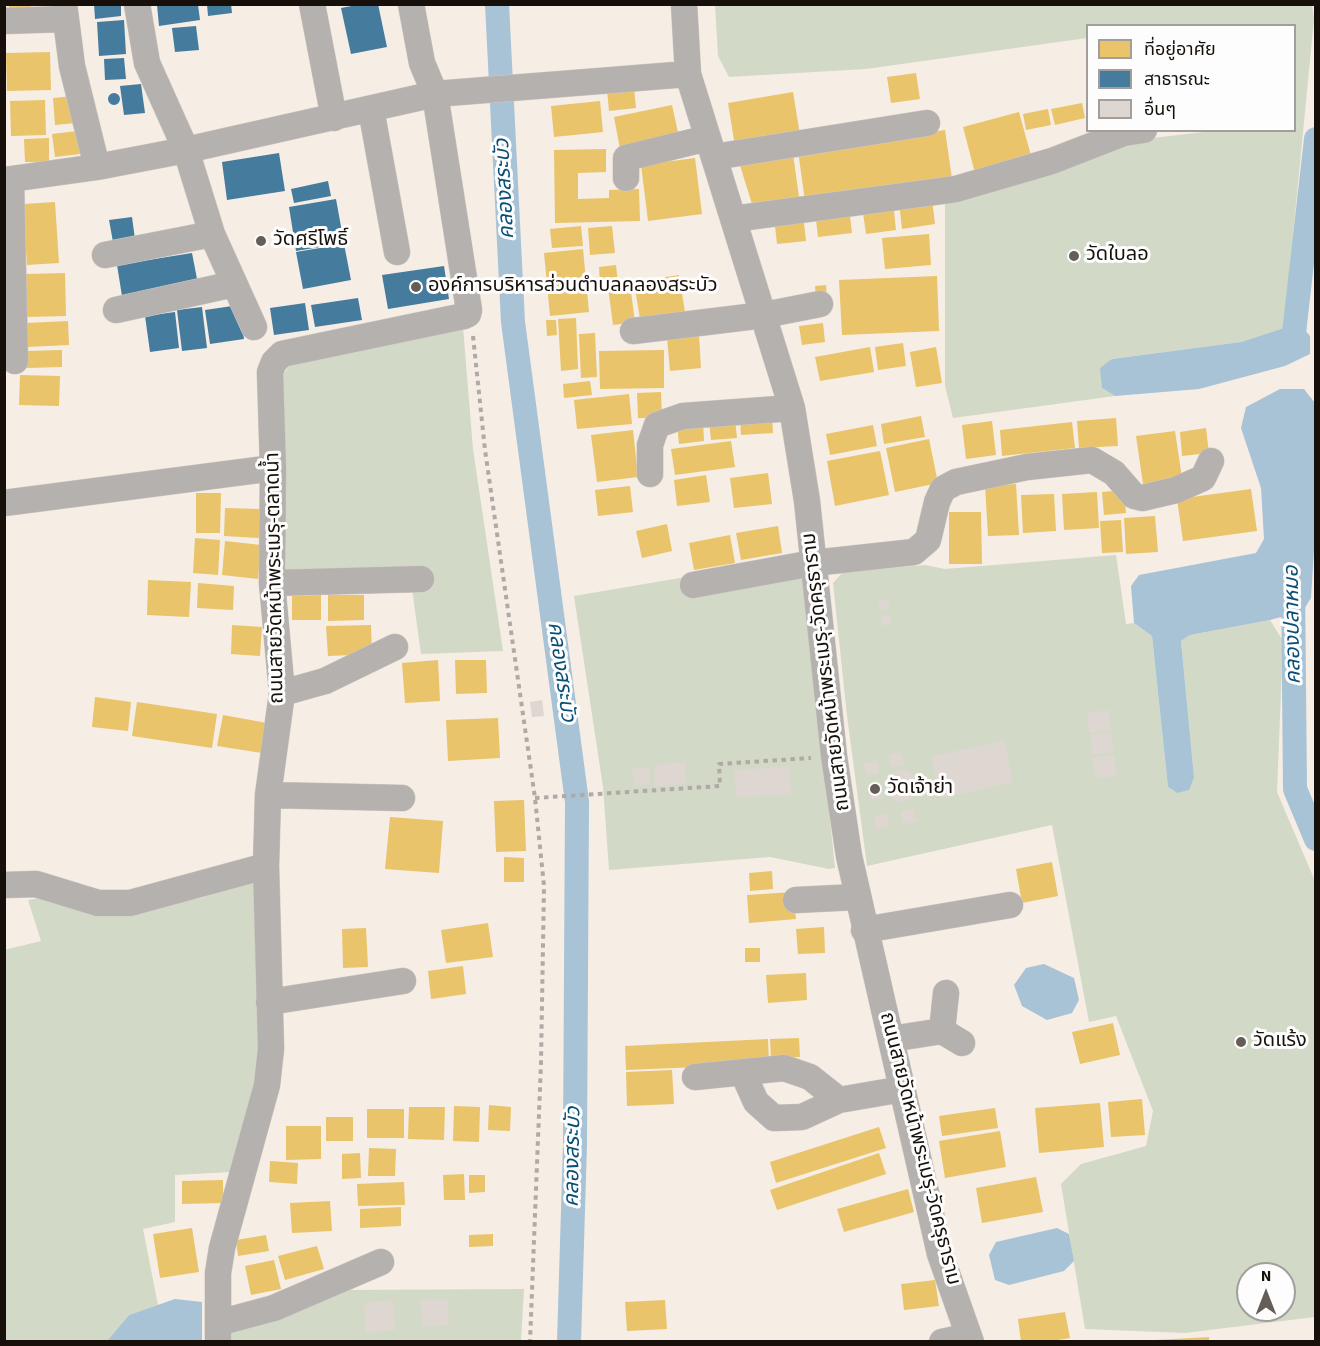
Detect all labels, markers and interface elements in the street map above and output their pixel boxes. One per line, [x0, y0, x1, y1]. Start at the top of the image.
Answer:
legend [1086, 24, 1296, 132]
text: ที่อยู่อาศัย [1144, 37, 1216, 62]
text: สาธารณะ [1144, 67, 1210, 92]
text: อื่นๆ [1144, 97, 1176, 122]
water label: คลองสระบัว [491, 138, 521, 240]
place label: วัดศรีโพธิ์ [273, 229, 348, 253]
marker: วัดศรีโพธิ์ [254, 234, 268, 248]
place label: วัดใบลอ [1086, 244, 1149, 268]
marker: วัดใบลอ [1067, 249, 1081, 263]
place label: องค์การบริหารส่วนตำบลคลองสระบัว [428, 275, 718, 299]
marker: องค์การบริหารส่วนตำบลคลองสระบัว [409, 280, 423, 294]
street label: ถนนสายวัดหน้าพระเมรุ-ตลาดน้ำ [262, 452, 290, 704]
street label: ถนนสายวัดหน้าพระเมรุ-วัดครุธาราม [798, 531, 856, 813]
water label: คลองปลาหมอ [1280, 565, 1308, 685]
water label: คลองสระบัว [541, 620, 579, 724]
place label: วัดเจ้าย่า [887, 777, 953, 801]
marker: วัดเจ้าย่า [868, 782, 882, 796]
street label: ถนนสายวัดหน้าพระเมรุ-วัดครุธาราม [873, 1010, 965, 1288]
place label: วัดแร้ง [1253, 1030, 1307, 1054]
marker: วัดแร้ง [1234, 1035, 1248, 1049]
water label: คลองสระบัว [561, 1106, 587, 1208]
north arrow [1236, 1262, 1296, 1322]
text: N [1261, 1265, 1271, 1287]

